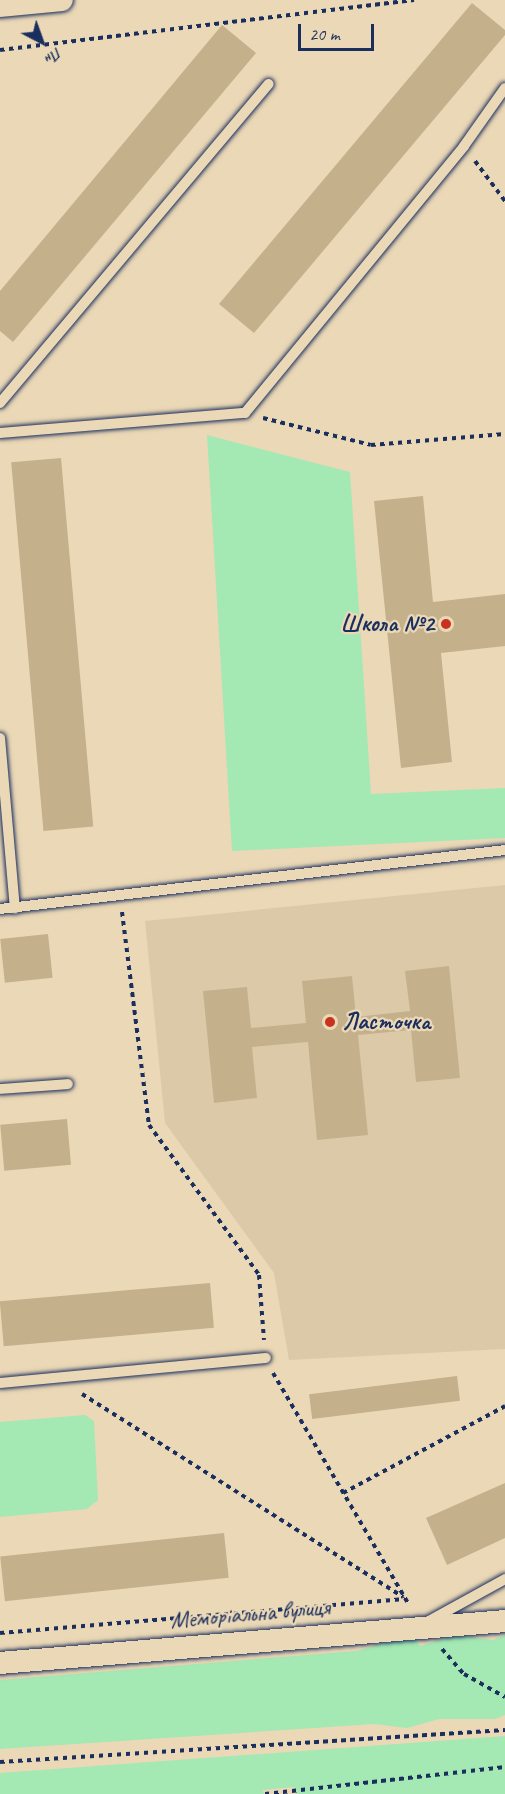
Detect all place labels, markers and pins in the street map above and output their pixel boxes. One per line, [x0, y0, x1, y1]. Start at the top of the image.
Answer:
place label: Школа №2 [340, 610, 434, 638]
marker: Школа №2 [439, 617, 453, 631]
place label: Ласточка [342, 1008, 430, 1036]
marker: Ласточка [323, 1015, 337, 1029]

